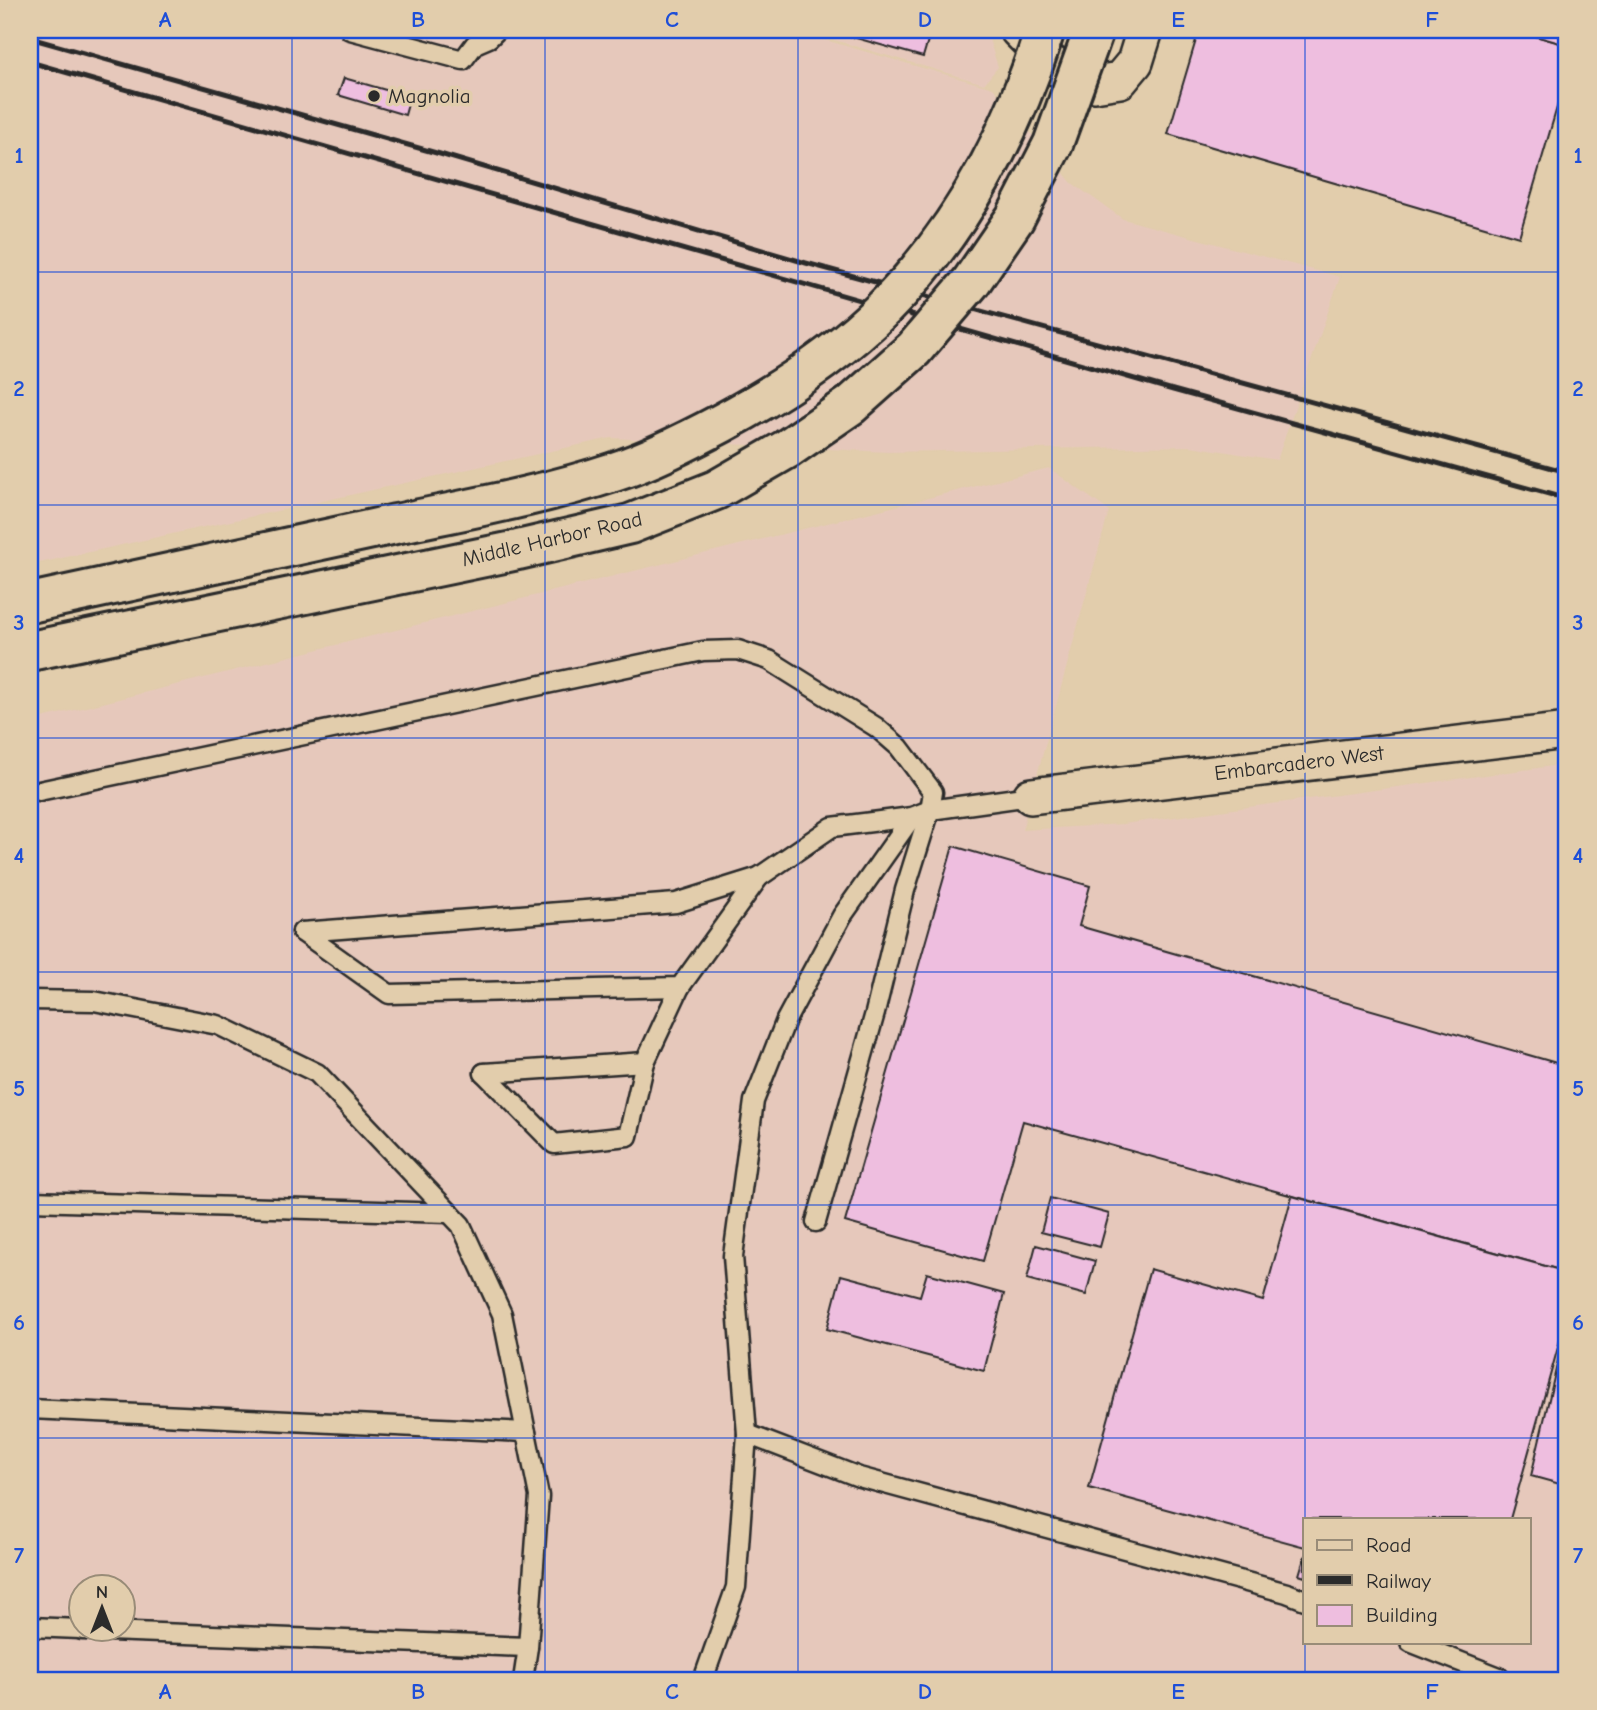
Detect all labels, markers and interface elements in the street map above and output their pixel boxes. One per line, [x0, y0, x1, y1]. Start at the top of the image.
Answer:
text: A [159, 6, 172, 33]
text: B [411, 6, 425, 33]
text: C [665, 6, 679, 33]
text: D [918, 6, 932, 33]
text: E [1171, 6, 1185, 33]
text: F [1425, 6, 1439, 33]
place label: Magnolia [388, 84, 471, 108]
marker: Magnolia [366, 88, 382, 104]
text: 1 [14, 142, 24, 169]
text: 1 [1573, 142, 1583, 169]
text: 2 [13, 375, 25, 402]
text: 2 [1572, 375, 1584, 402]
street label: Middle Harbor Road [460, 507, 644, 571]
text: 3 [13, 609, 25, 636]
text: 3 [1572, 609, 1584, 636]
street label: Embarcadero West [1213, 741, 1386, 785]
text: 4 [14, 842, 25, 869]
text: 4 [1573, 842, 1584, 869]
text: 5 [13, 1075, 25, 1102]
text: 5 [1572, 1075, 1584, 1102]
text: 6 [13, 1309, 25, 1336]
text: 6 [1572, 1309, 1584, 1336]
legend [1303, 1518, 1530, 1644]
text: Road [1366, 1533, 1411, 1557]
text: 7 [14, 1542, 25, 1569]
text: 7 [1573, 1542, 1584, 1569]
text: Railway [1366, 1569, 1431, 1593]
north arrow [66, 1574, 136, 1644]
text: N [96, 1581, 108, 1603]
text: Building [1366, 1603, 1438, 1627]
text: A [159, 1678, 172, 1705]
text: B [411, 1678, 425, 1705]
text: C [665, 1678, 679, 1705]
text: D [918, 1678, 932, 1705]
text: E [1171, 1678, 1185, 1705]
text: F [1425, 1678, 1439, 1705]

